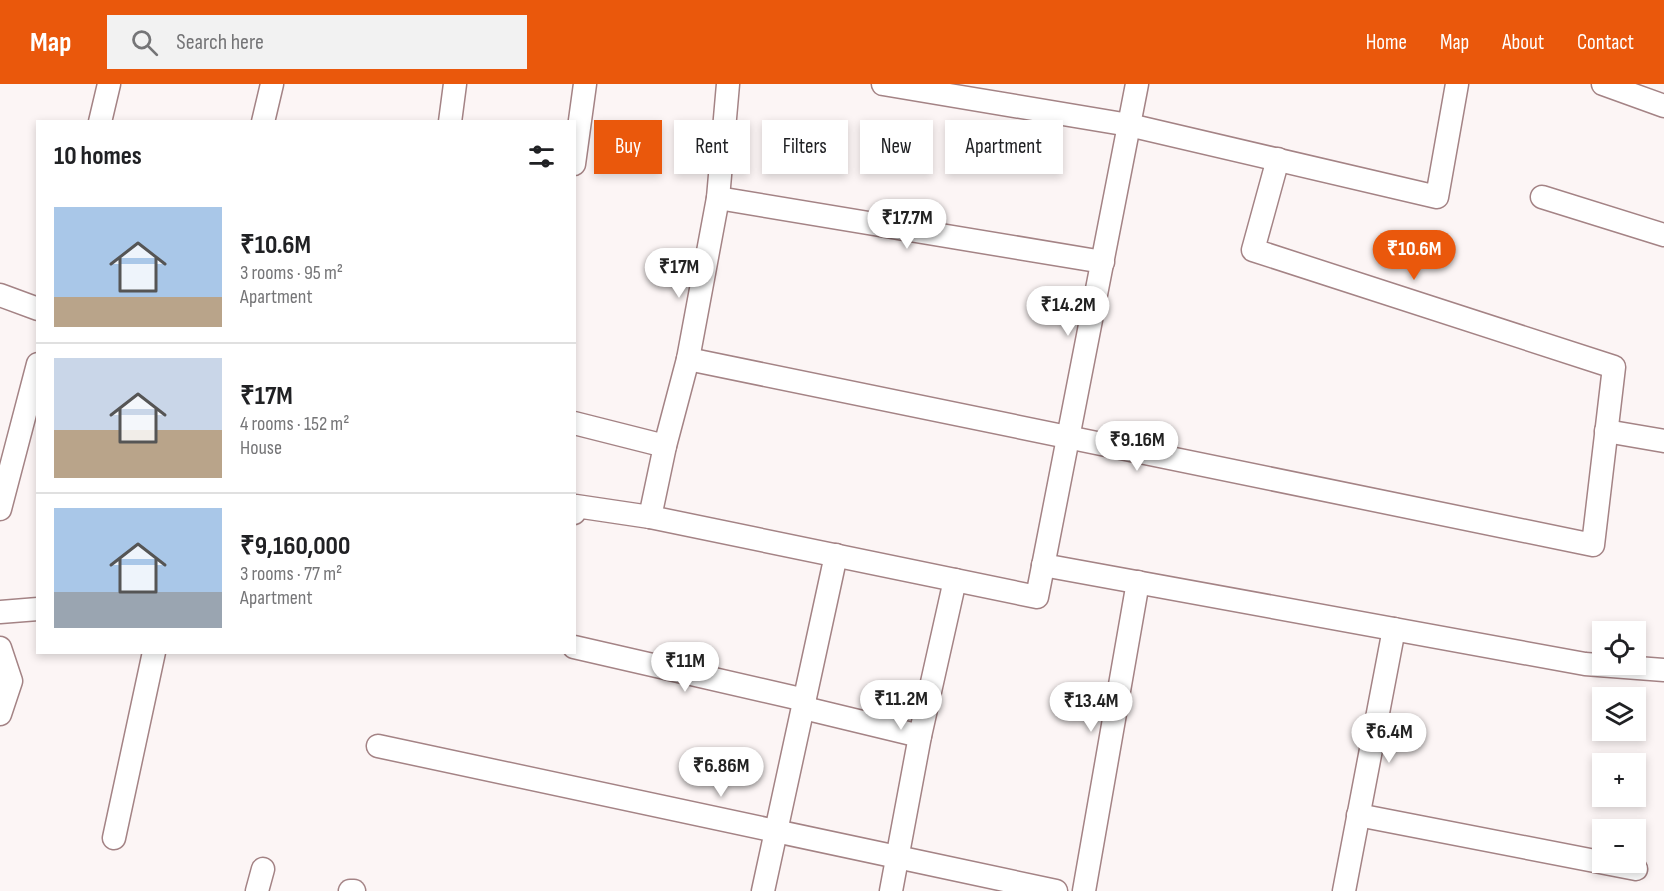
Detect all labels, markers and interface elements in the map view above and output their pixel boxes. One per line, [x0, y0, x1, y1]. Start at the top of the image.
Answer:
search box [107, 15, 527, 69]
text: Map [30, 26, 71, 59]
icon: search [128, 26, 161, 59]
text: Search here [176, 29, 264, 56]
text: Home [1366, 30, 1407, 55]
text: Map [1440, 30, 1469, 55]
text: About [1502, 30, 1544, 55]
text: Contact [1577, 30, 1634, 55]
chip: Buy [594, 120, 662, 174]
chip: Rent [674, 120, 750, 174]
chip: Filters [762, 120, 848, 174]
chip: New [860, 120, 933, 174]
chip: Apartment [945, 120, 1063, 174]
icon: filters [525, 140, 558, 173]
text: 10 homes [54, 141, 142, 172]
pin: ₹17.7M [858, 199, 956, 250]
text: ₹17.7M [881, 206, 933, 230]
text: ₹10.6M [240, 230, 311, 261]
pin: ₹10.6M [1365, 230, 1463, 281]
icon: home [102, 231, 174, 303]
text: ₹10.6M [1387, 237, 1441, 261]
pin: ₹17M [643, 248, 715, 299]
text: ₹17M [659, 255, 699, 279]
text: 3 rooms · 95 m² [240, 261, 343, 285]
text: Apartment [240, 285, 313, 309]
pin: ₹14.2M [1019, 286, 1117, 337]
text: ₹14.2M [1040, 293, 1096, 317]
text: ₹17M [240, 381, 293, 412]
icon: home [102, 382, 174, 454]
text: 4 rooms · 152 m² [240, 412, 349, 436]
pin: ₹9.16M [1088, 421, 1186, 472]
text: ₹9.16M [1109, 428, 1165, 452]
text: House [240, 436, 282, 460]
text: ₹9,160,000 [240, 531, 350, 562]
icon: home [102, 532, 174, 604]
text: 3 rooms · 77 m² [240, 562, 342, 586]
text: Apartment [240, 586, 313, 610]
map controls [1592, 621, 1646, 873]
button: locate [1592, 621, 1646, 675]
pin: ₹11M [649, 642, 721, 693]
text: ₹11M [665, 649, 705, 673]
pin: ₹11.2M [852, 680, 950, 731]
pin: ₹13.4M [1042, 682, 1140, 733]
text: ₹11.2M [874, 687, 928, 711]
button: layers [1592, 687, 1646, 741]
text: ₹13.4M [1064, 689, 1118, 713]
pin: ₹6.4M [1347, 713, 1431, 764]
text: ₹6.4M [1365, 720, 1413, 744]
pin: ₹6.86M [672, 747, 770, 798]
button: + [1592, 753, 1646, 807]
text: ₹6.86M [693, 754, 749, 778]
button: − [1592, 819, 1646, 873]

